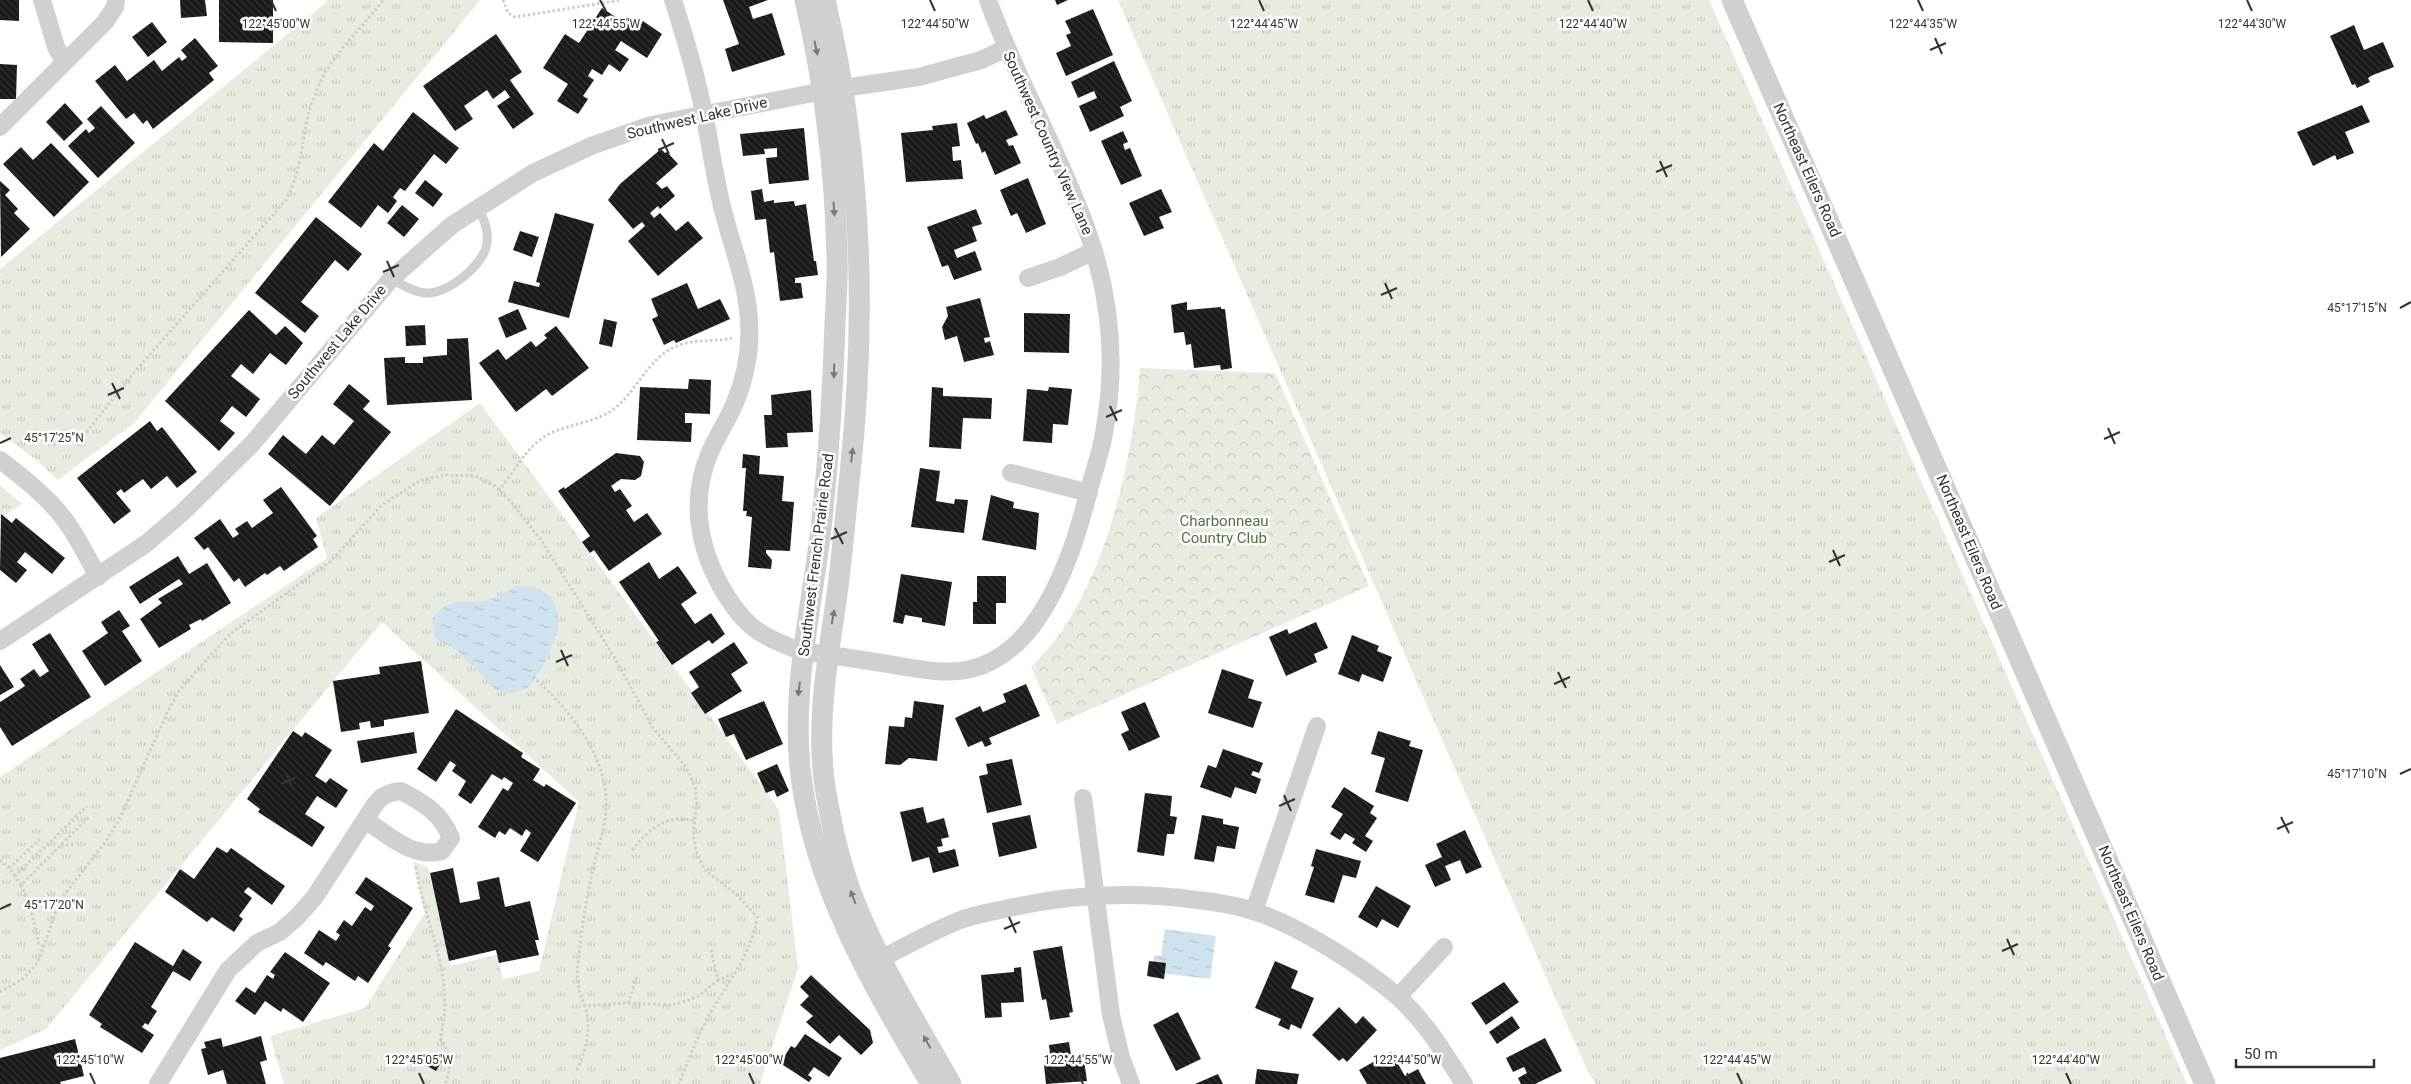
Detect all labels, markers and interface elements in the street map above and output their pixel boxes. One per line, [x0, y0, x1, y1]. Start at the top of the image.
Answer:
text: 122°45'00"W [242, 17, 310, 31]
text: 122°44'55"W [572, 17, 640, 31]
text: 122°44'50"W [901, 17, 969, 31]
text: 122°44'45"W [1230, 17, 1298, 31]
text: 122°44'40"W [1559, 17, 1627, 31]
text: 122°44'35"W [1889, 17, 1957, 31]
text: 122°44'30"W [2218, 17, 2286, 31]
one-way arrow [812, 40, 820, 56]
street label: Southwest Country View Lane [999, 48, 1097, 238]
street label: Southwest Lake Drive [625, 93, 769, 143]
street label: Northeast Eilers Road [1769, 100, 1845, 240]
one-way arrow [830, 201, 838, 217]
street label: Southwest Lake Drive [284, 281, 390, 403]
text: 45°17'15"N [2327, 301, 2387, 315]
one-way arrow [830, 363, 838, 379]
text: 45°17'25"N [24, 431, 84, 445]
one-way arrow [848, 447, 856, 463]
street label: Southwest French Prairie Road [795, 452, 837, 658]
street label: Northeast Eilers Road [1932, 472, 2006, 612]
park label: Charbonneau Country Club [1179, 512, 1269, 547]
one-way arrow [830, 608, 838, 624]
one-way arrow [795, 681, 803, 697]
text: 45°17'10"N [2327, 767, 2387, 781]
street label: Northeast Eilers Road [2094, 843, 2168, 983]
one-way arrow [849, 889, 857, 904]
text: 45°17'20"N [24, 898, 84, 912]
one-way arrow [923, 1035, 932, 1048]
scale bar [2236, 1036, 2374, 1068]
text: 50 m [2244, 1045, 2278, 1063]
text: 122°45'10"W [56, 1053, 124, 1067]
text: 122°45'05"W [385, 1053, 453, 1067]
text: 122°45'00"W [715, 1053, 783, 1067]
text: 122°44'55"W [1044, 1053, 1112, 1067]
text: 122°44'50"W [1373, 1053, 1441, 1067]
text: 122°44'45"W [1703, 1053, 1771, 1067]
text: 122°44'40"W [2032, 1053, 2100, 1067]

